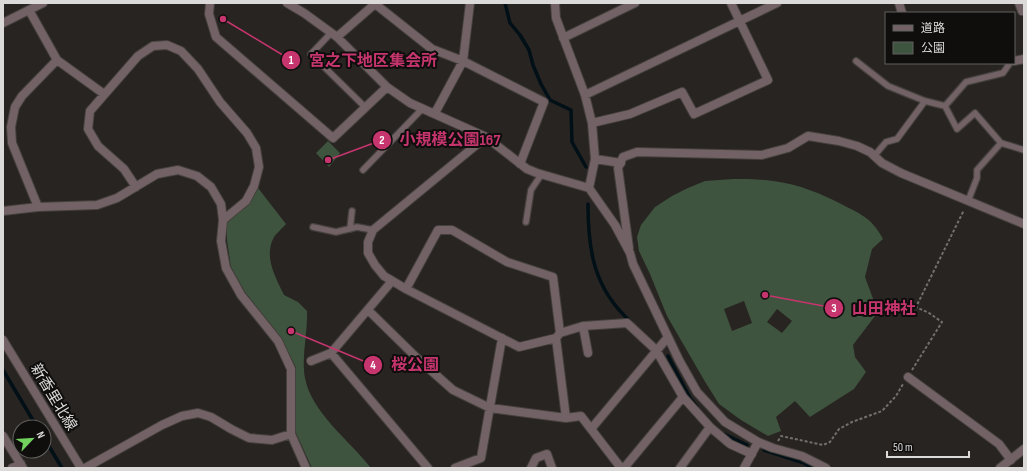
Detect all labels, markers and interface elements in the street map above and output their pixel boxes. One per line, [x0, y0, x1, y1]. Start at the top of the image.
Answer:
legend [885, 12, 1015, 64]
text: 道路 [921, 21, 945, 36]
text: 公園 [921, 41, 945, 56]
callout: 宮之下地区集会所 [281, 46, 445, 74]
text: 宮之下地区集会所 [309, 52, 437, 71]
text: 1 [289, 53, 294, 68]
callout: 小規模公園167 [372, 126, 508, 154]
text: 小規模公園167 [400, 131, 500, 150]
text: 2 [379, 133, 385, 148]
callout: 山田神社 [824, 294, 924, 322]
text: 山田神社 [852, 299, 916, 319]
text: 3 [831, 301, 837, 316]
callout: 桜公園 [363, 351, 447, 379]
text: 桜公園 [391, 356, 439, 375]
text: 4 [370, 358, 376, 373]
street label: 新香里北線 [26, 360, 81, 434]
north arrow [12, 419, 52, 459]
text: N [33, 430, 48, 441]
scale bar [887, 433, 969, 459]
text: 50 m [893, 440, 913, 455]

